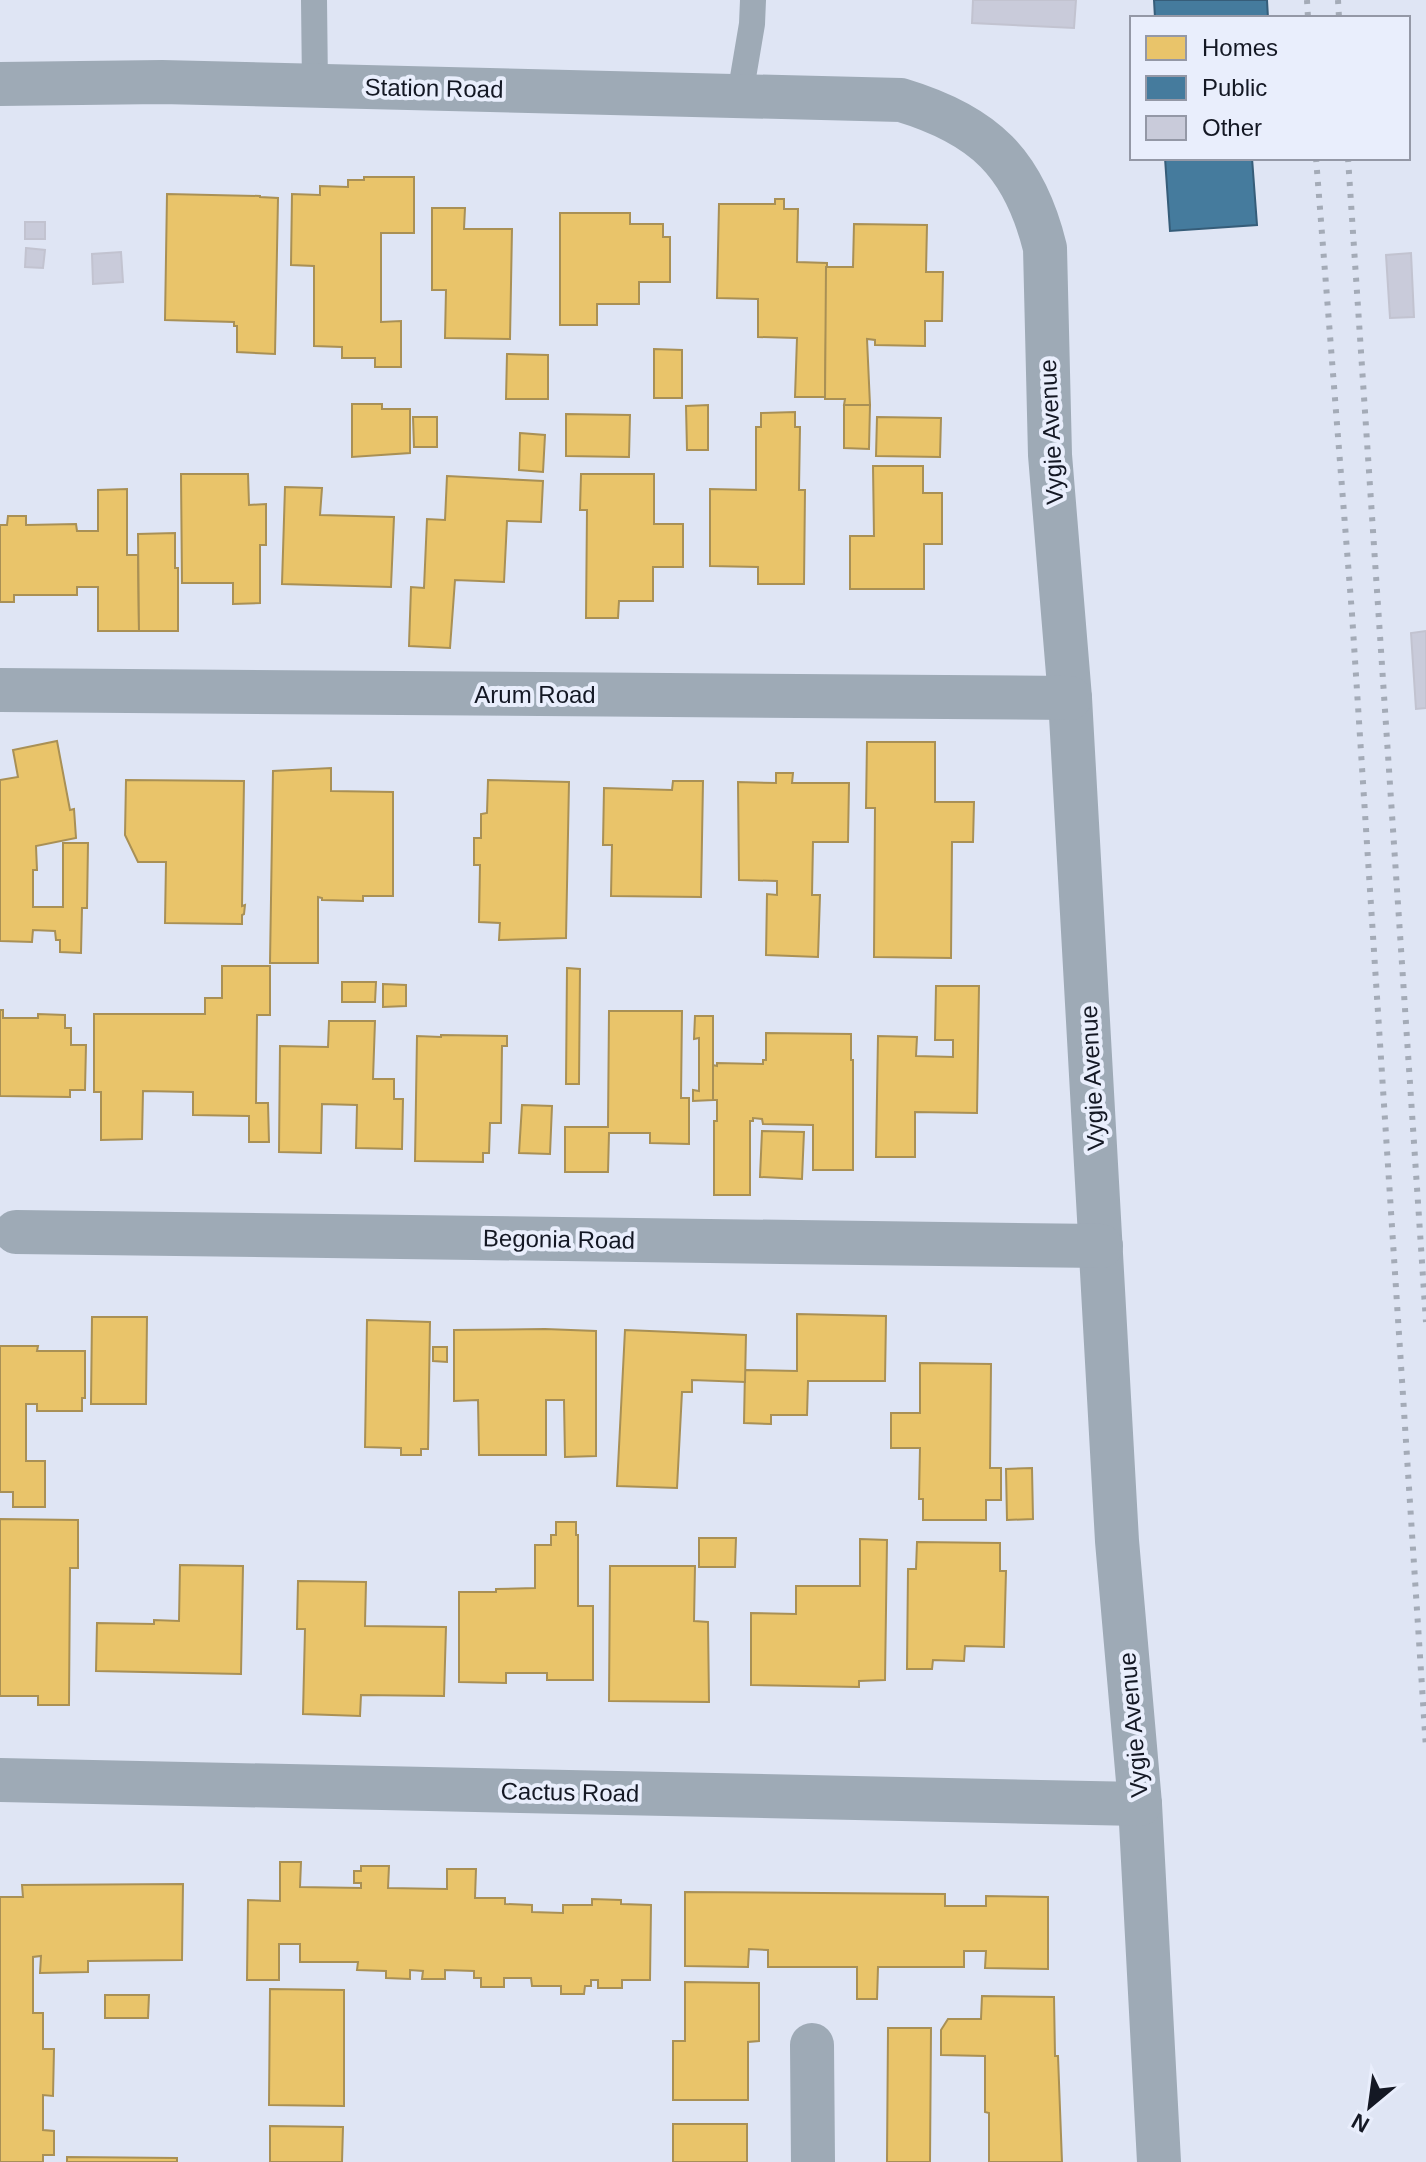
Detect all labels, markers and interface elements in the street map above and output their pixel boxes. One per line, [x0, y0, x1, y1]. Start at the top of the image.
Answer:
legend [1130, 16, 1410, 160]
text: Homes [1202, 34, 1278, 61]
street label: Station Road [364, 73, 504, 103]
text: Public [1202, 74, 1267, 101]
text: Other [1202, 114, 1262, 141]
street label: Vygie Avenue [1034, 359, 1068, 505]
street label: Arum Road [474, 681, 596, 708]
street label: Vygie Avenue [1075, 1005, 1109, 1151]
street label: Begonia Road [483, 1224, 635, 1254]
street label: Vygie Avenue [1113, 1651, 1153, 1799]
street label: Cactus Road [500, 1777, 640, 1807]
north arrow [1330, 2066, 1410, 2146]
text: N [1348, 2108, 1374, 2138]

